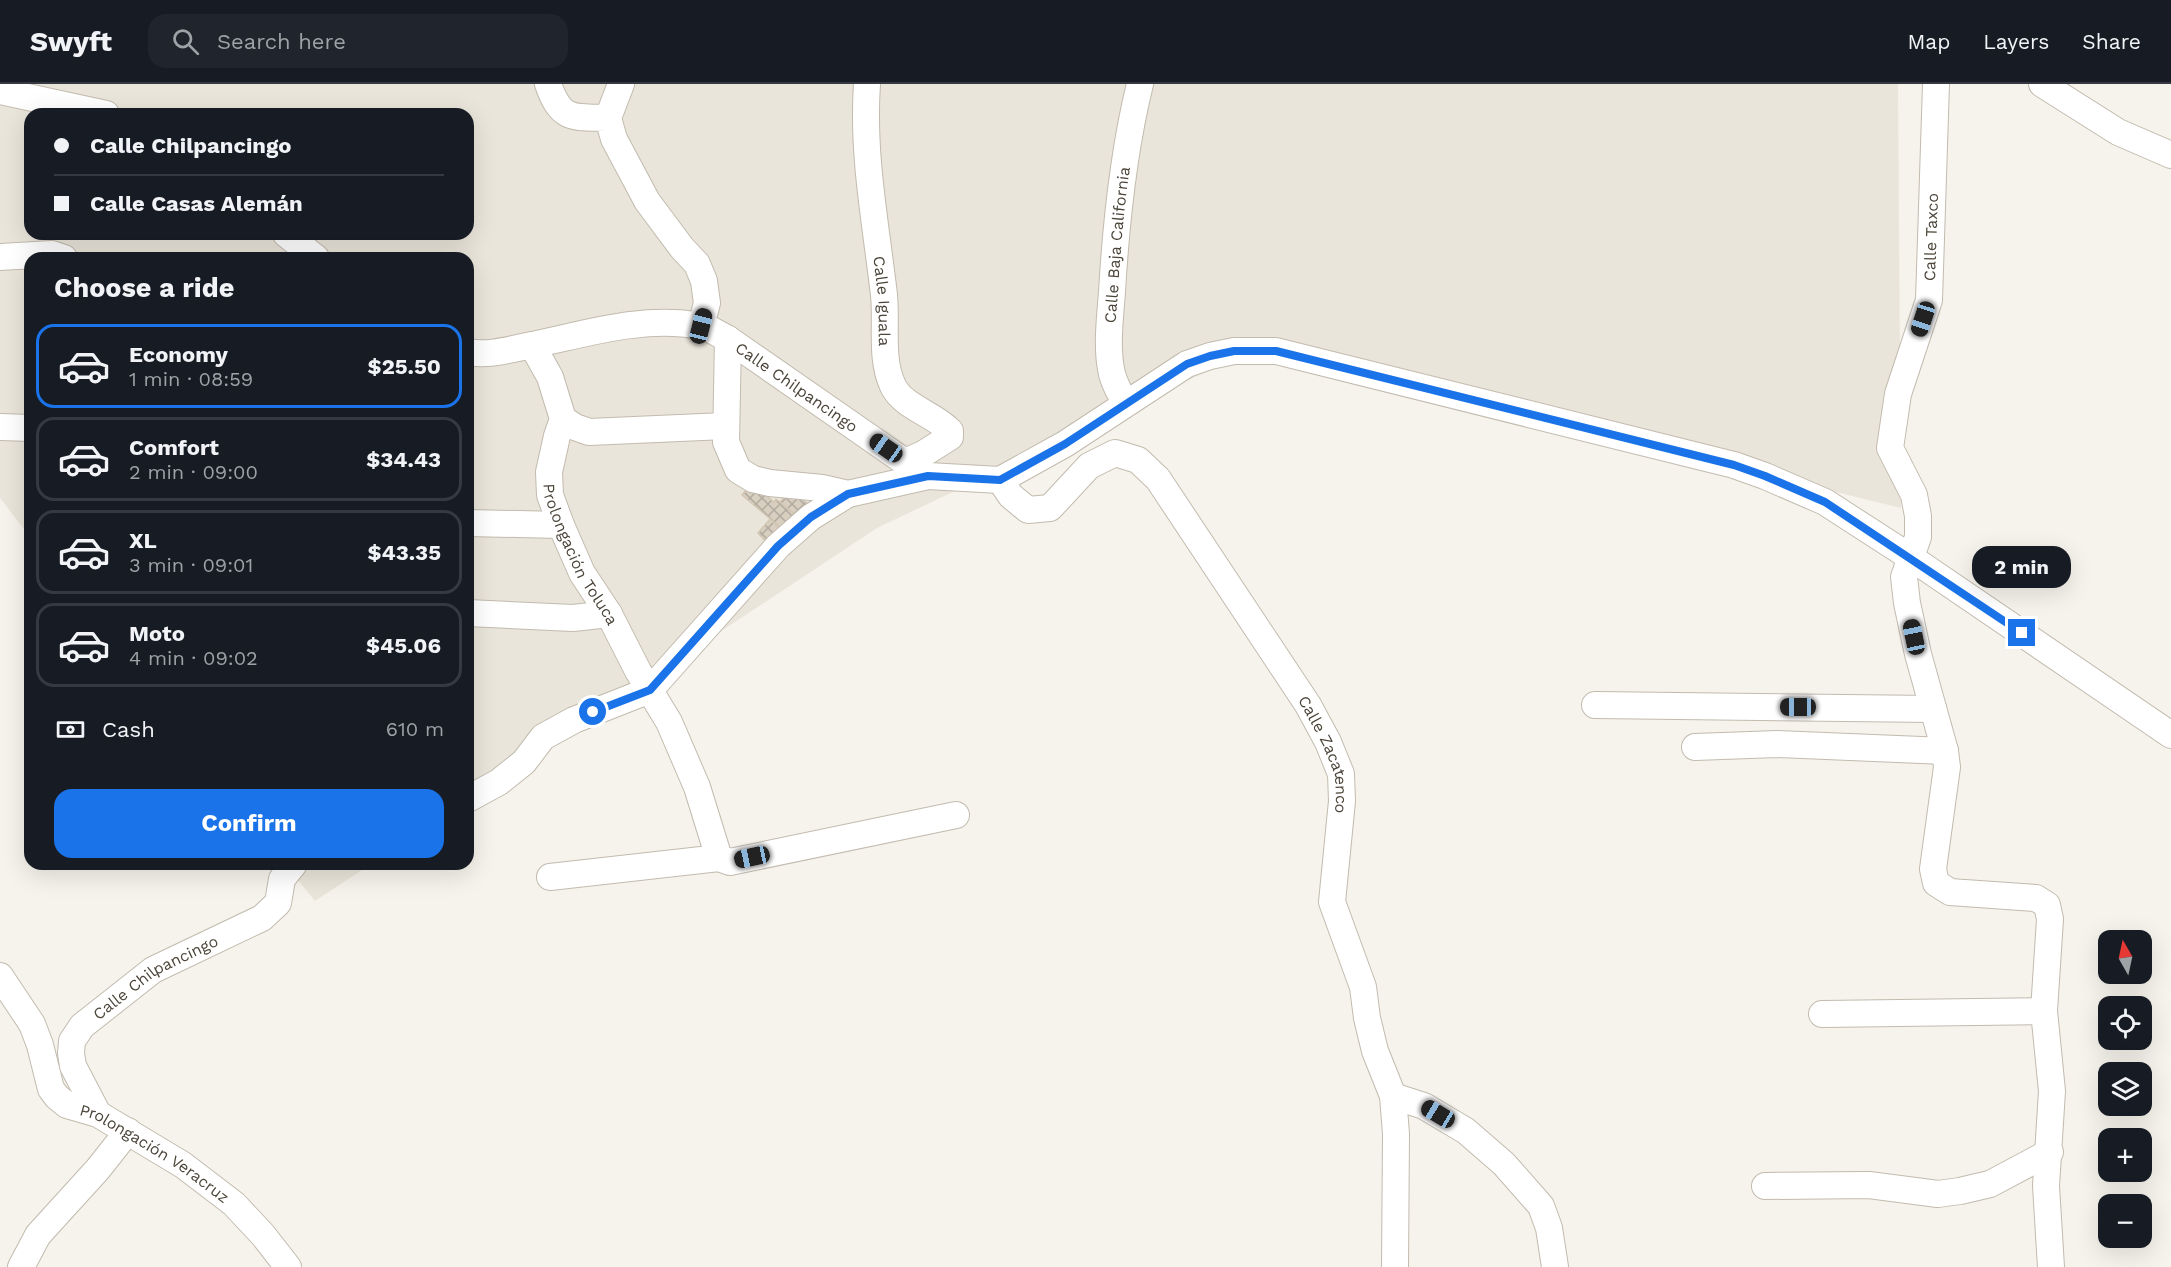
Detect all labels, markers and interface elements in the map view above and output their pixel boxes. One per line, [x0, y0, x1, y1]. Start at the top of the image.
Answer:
search box [148, 14, 568, 68]
text: Swyft [30, 25, 112, 58]
icon: search [169, 25, 202, 58]
text: Search here [217, 29, 346, 54]
text: Map [1907, 29, 1950, 54]
text: Layers [1983, 29, 2049, 54]
text: Share [2082, 29, 2141, 54]
text: Calle Chilpancingo [90, 133, 291, 158]
street label: Calle Baja California [1100, 165, 1133, 324]
text: Calle Casas Alemán [90, 191, 303, 216]
street label: Calle Taxco [1920, 193, 1942, 281]
street label: Calle Iguala [870, 255, 894, 346]
text: Choose a ride [54, 272, 234, 304]
car [1909, 299, 1937, 339]
car [688, 306, 714, 346]
street label: Calle Chilpancingo [732, 338, 862, 436]
icon: car [57, 339, 111, 393]
text: Economy [129, 342, 228, 367]
text: $25.50 [368, 354, 441, 379]
text: 1 min · 08:59 [129, 367, 253, 391]
car [866, 430, 906, 466]
icon: car [57, 432, 111, 486]
text: Comfort [129, 435, 219, 460]
text: $34.43 [366, 447, 441, 472]
text: 2 min · 09:00 [129, 460, 258, 484]
street label: Prolongación Toluca [540, 483, 622, 628]
icon: car [57, 525, 111, 579]
text: XL [129, 528, 157, 553]
text: $43.35 [367, 540, 441, 565]
callout: 2 min [1972, 546, 2072, 588]
text: 3 min · 09:01 [129, 553, 253, 577]
text: 2 min [1994, 555, 2049, 579]
icon: car [57, 618, 111, 672]
car [1901, 618, 1927, 656]
route end [2008, 619, 2035, 646]
text: Moto [129, 621, 185, 646]
text: $45.06 [366, 633, 441, 658]
text: 4 min · 09:02 [129, 646, 258, 670]
street label: Calle Zacatenco [1295, 692, 1352, 814]
route start [579, 698, 606, 725]
car [1780, 698, 1816, 716]
icon: cash [54, 713, 87, 746]
text: Cash [102, 717, 155, 742]
text: 610 m [386, 717, 444, 741]
button: Confirm [54, 789, 444, 858]
car [733, 844, 771, 870]
north arrow [2098, 930, 2152, 984]
map controls [2098, 930, 2152, 1248]
street label: Calle Chilpancingo [89, 931, 221, 1023]
button: locate [2098, 996, 2152, 1050]
button: layers [2098, 1062, 2152, 1116]
car [1418, 1097, 1458, 1131]
street label: Prolongación Veracruz [78, 1100, 233, 1207]
button: + [2098, 1128, 2152, 1182]
button: − [2098, 1194, 2152, 1248]

